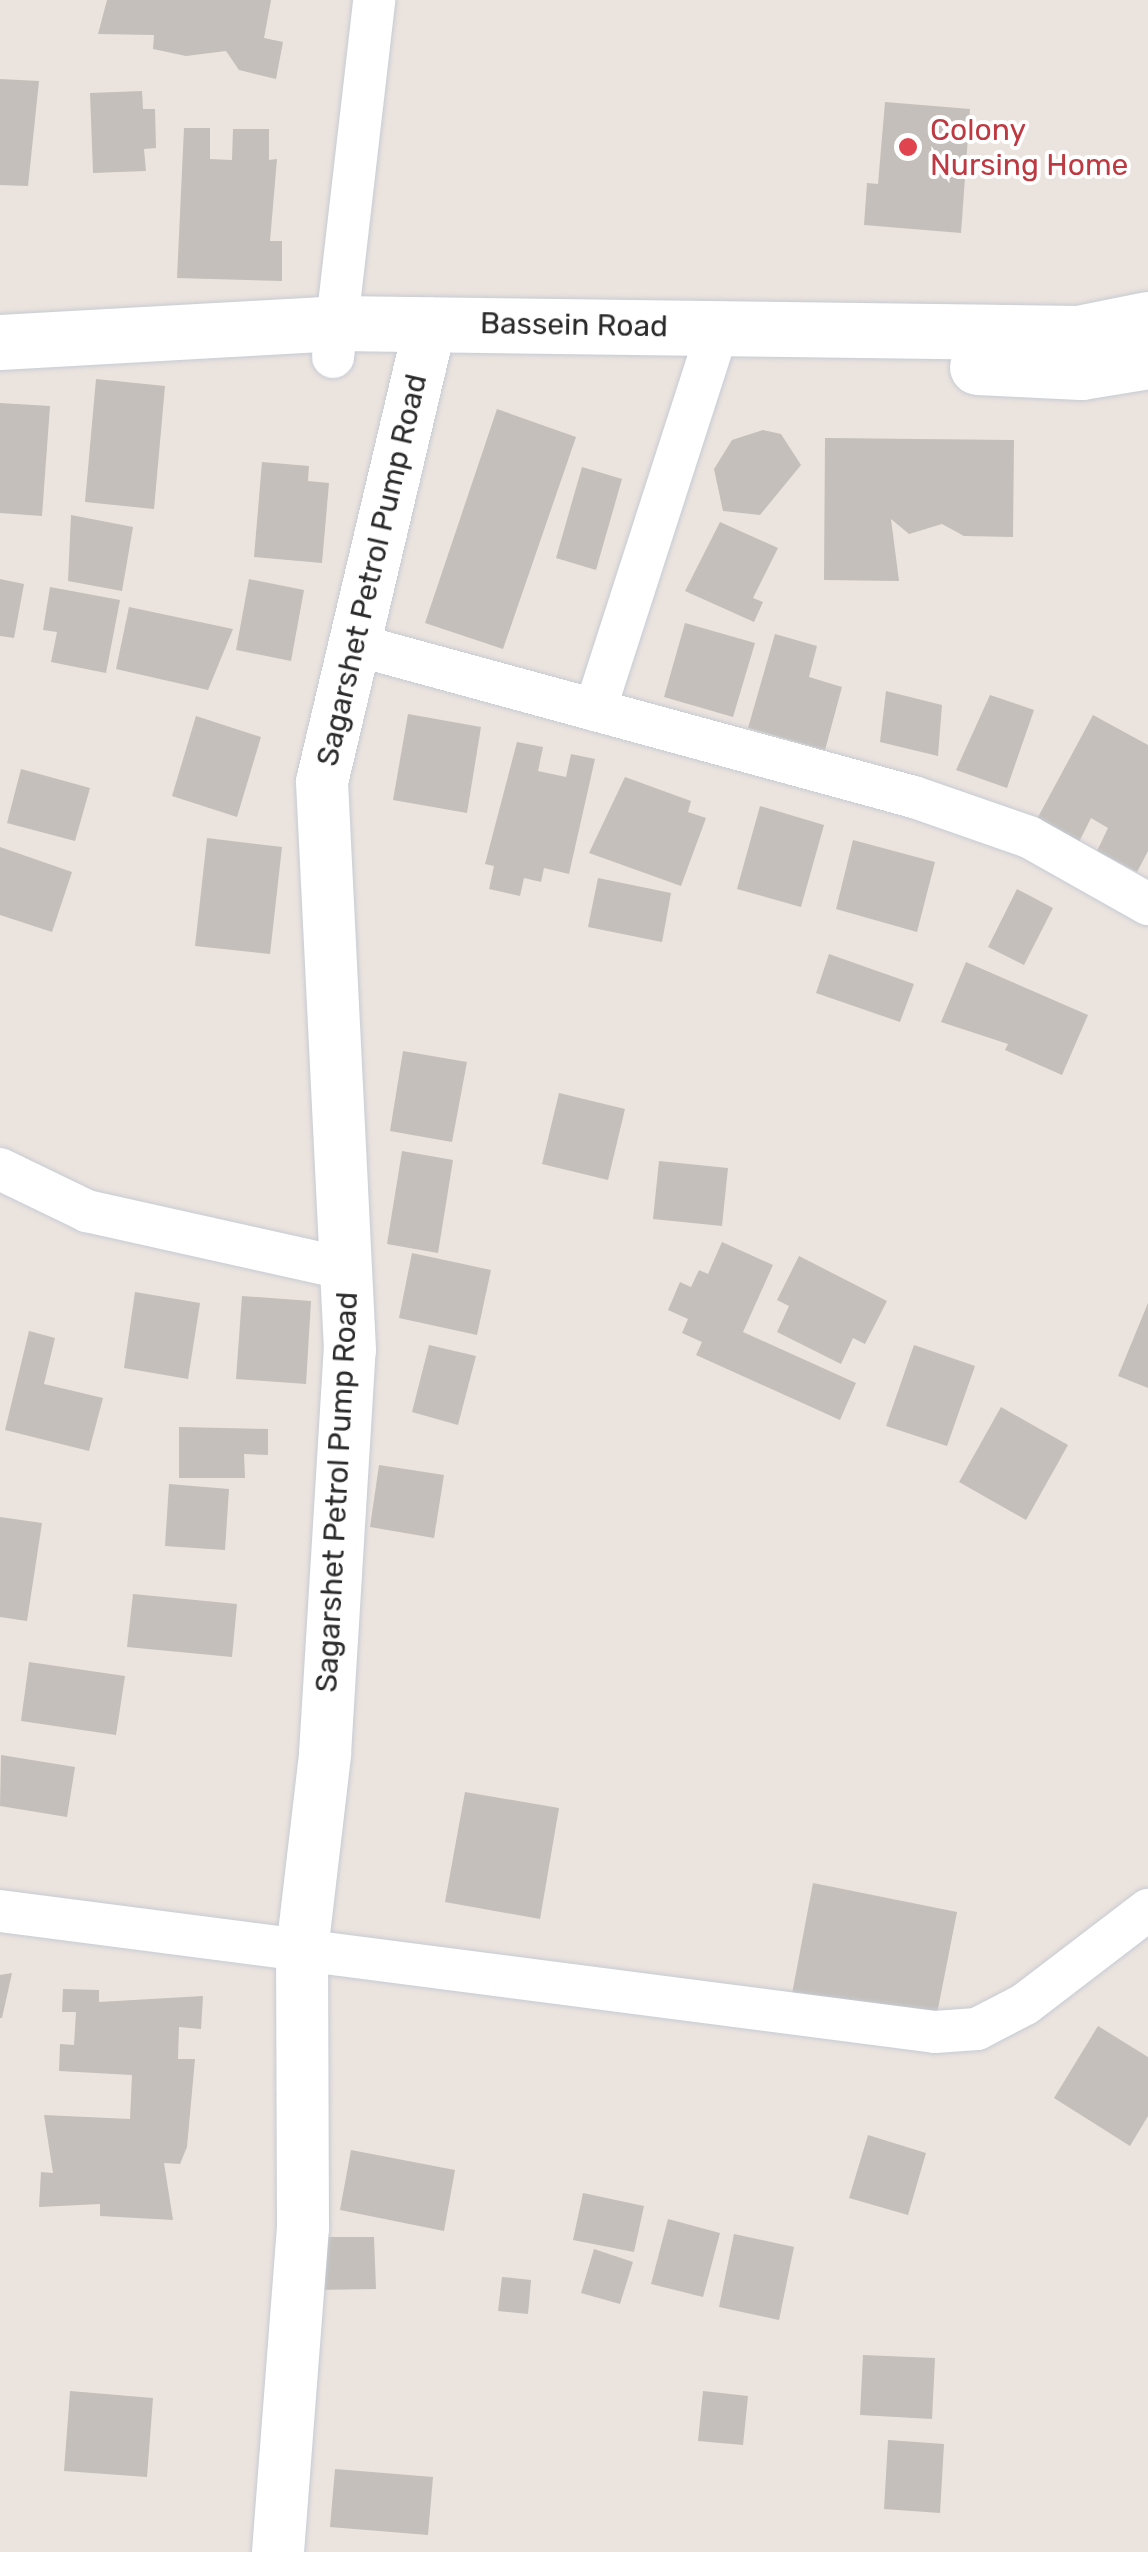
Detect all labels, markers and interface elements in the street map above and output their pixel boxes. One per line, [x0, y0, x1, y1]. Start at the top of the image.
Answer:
place label: Colony Nursing Home [930, 112, 1128, 182]
marker: Colony Nursing Home [895, 134, 921, 160]
street label: Bassein Road [480, 305, 668, 345]
street label: Sagarshet Petrol Pump Road [309, 370, 435, 770]
street label: Sagarshet Petrol Pump Road [309, 1291, 365, 1693]

